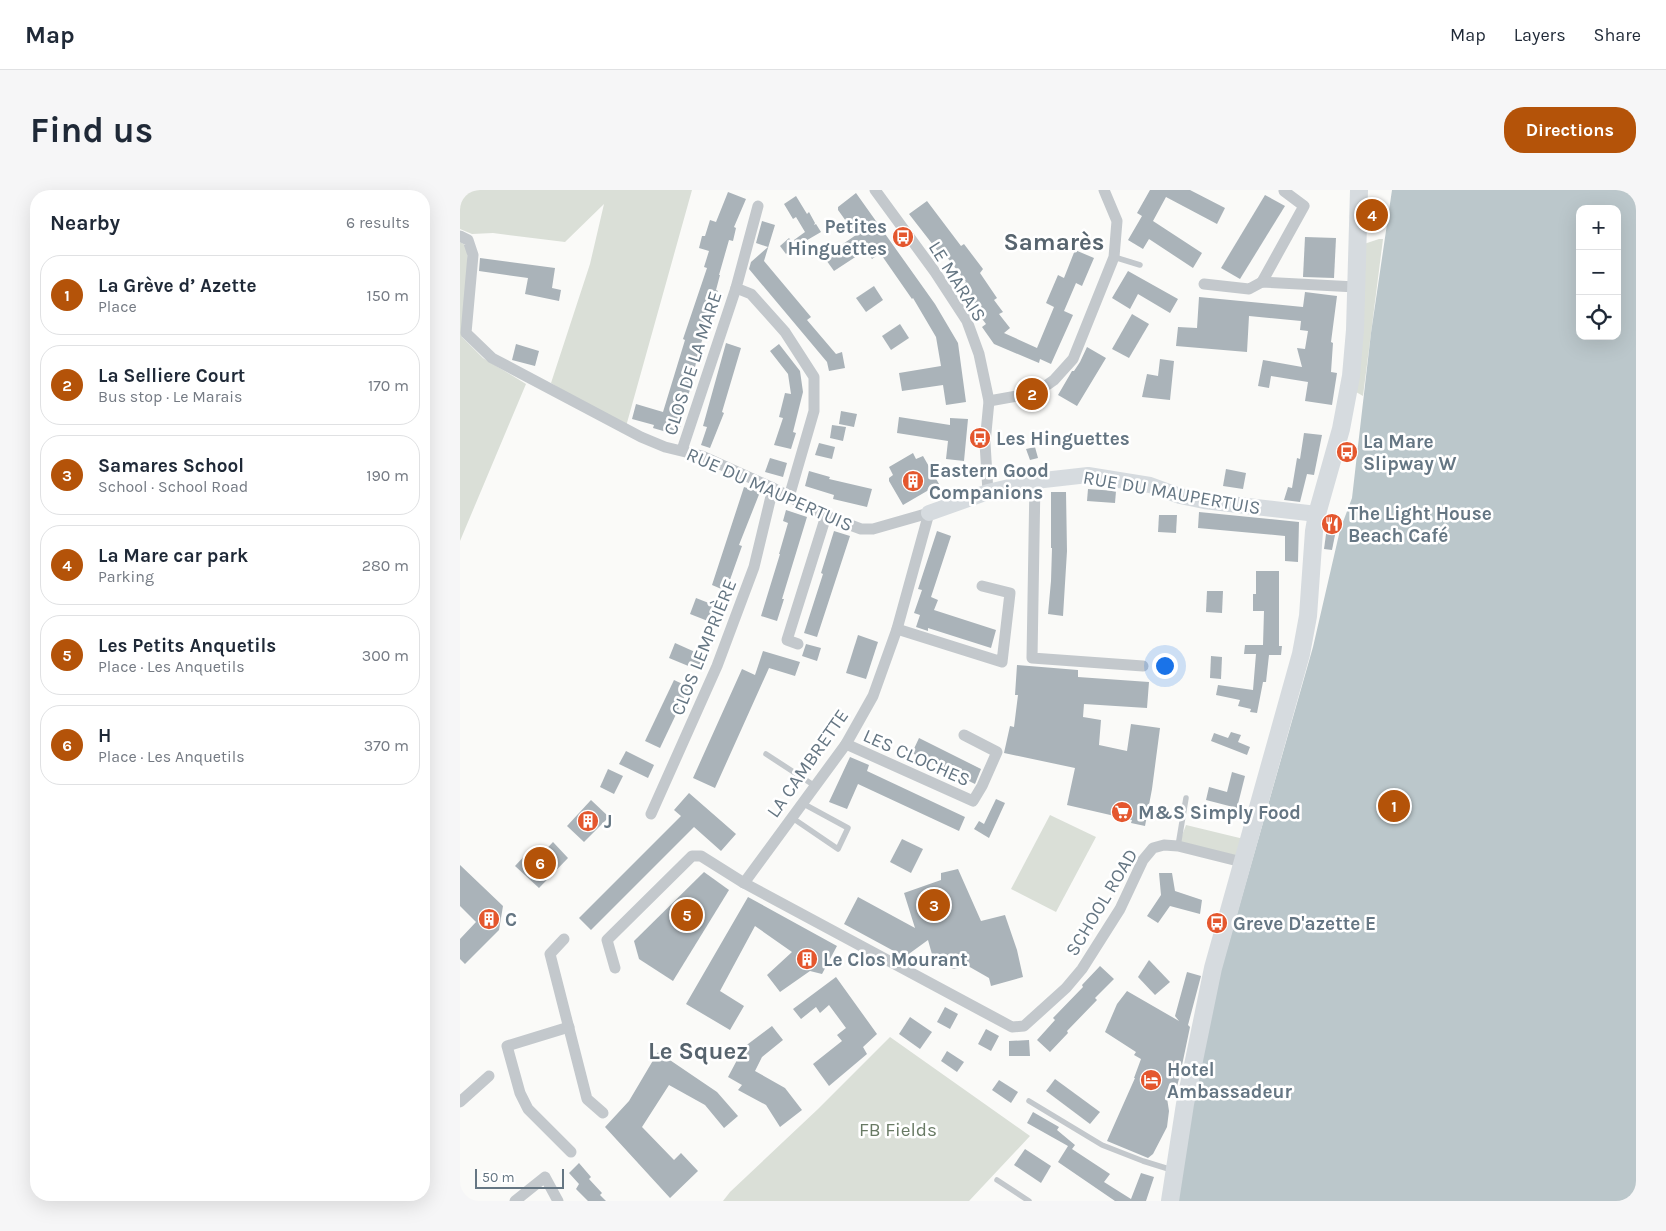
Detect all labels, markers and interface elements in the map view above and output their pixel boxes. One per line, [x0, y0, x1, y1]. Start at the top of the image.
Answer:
text: Map [25, 21, 75, 49]
text: Map [1450, 24, 1486, 46]
text: Layers [1514, 24, 1566, 46]
text: Share [1594, 24, 1641, 46]
button: Directions [1504, 107, 1636, 153]
text: Find us [30, 110, 153, 151]
pin: 4 [1356, 196, 1388, 234]
map controls [1576, 205, 1621, 340]
button: + [1576, 205, 1621, 250]
text: Nearby [50, 211, 120, 235]
text: 6 results [346, 213, 410, 232]
place label: Petites Hinguettes [787, 216, 887, 260]
bus stop icon: Petites Hinguettes [891, 225, 915, 249]
district label: Samarès [1004, 228, 1104, 256]
street label: LE MARAIS [924, 237, 990, 326]
button: − [1576, 250, 1621, 295]
text: La Grève d’ Azette [98, 275, 256, 297]
text: 1 [64, 286, 70, 305]
text: 150 m [366, 286, 409, 305]
street label: CLOS DE LA MARE [659, 288, 727, 438]
button: locate [1576, 295, 1621, 340]
text: Place [98, 297, 137, 316]
text: La Selliere Court [98, 365, 245, 387]
pin: 2 [1016, 375, 1048, 413]
text: 2 [62, 376, 72, 395]
text: 170 m [368, 376, 409, 395]
text: Bus stop · Le Marais [98, 387, 242, 406]
bus stop icon: Les Hinguettes [968, 426, 992, 450]
place label: Les Hinguettes [996, 428, 1130, 450]
place label: La Mare Slipway W [1363, 431, 1457, 475]
bus stop icon: La Mare Slipway W [1335, 440, 1359, 464]
street label: RUE DU MAUPERTUIS [683, 443, 856, 537]
text: Samares School [98, 455, 244, 477]
place label: Eastern Good Companions [929, 460, 1049, 504]
text: 3 [62, 466, 72, 485]
text: 190 m [366, 466, 409, 485]
street label: RUE DU MAUPERTUIS [1081, 467, 1262, 519]
building icon: Eastern Good Companions [901, 469, 925, 493]
text: School · School Road [98, 477, 248, 496]
place label: The Light House Beach Café [1348, 503, 1492, 547]
restaurant icon: The Light House Beach Café [1320, 512, 1344, 536]
text: La Mare car park [98, 545, 248, 567]
text: 4 [62, 556, 72, 575]
text: 280 m [362, 556, 409, 575]
text: Parking [98, 567, 154, 586]
street label: CLOS LEMPRIÈRE [666, 576, 741, 719]
text: Les Petits Anquetils [98, 635, 276, 657]
text: 5 [62, 646, 72, 665]
text: 300 m [362, 646, 409, 665]
your location [1152, 653, 1178, 679]
text: Place · Les Anquetils [98, 657, 245, 676]
street label: LA CAMBRETTE [762, 705, 853, 822]
text: H [98, 725, 111, 747]
street label: LES CLOCHES [860, 725, 974, 791]
text: 6 [62, 736, 72, 755]
text: 370 m [364, 736, 409, 755]
text: Place · Les Anquetils [98, 747, 245, 766]
pin: 1 [1378, 787, 1410, 825]
supermarket icon: M&S Simply Food [1110, 800, 1134, 824]
place label: M&S Simply Food [1138, 802, 1301, 824]
building icon: J [576, 809, 600, 833]
place label: J [604, 811, 612, 833]
pin: 6 [524, 844, 556, 882]
street label: SCHOOL ROAD [1061, 845, 1142, 960]
pin: 3 [918, 886, 950, 924]
pin: 5 [671, 896, 703, 934]
building icon: C [477, 907, 501, 931]
place label: C [505, 909, 517, 931]
bus stop icon: Greve D'azette E [1205, 911, 1229, 935]
place label: Greve D'azette E [1233, 913, 1376, 935]
building icon: Le Clos Mourant [795, 947, 819, 971]
place label: Le Clos Mourant [823, 949, 968, 971]
district label: Le Squez [648, 1037, 748, 1065]
place label: Hotel Ambassadeur [1167, 1059, 1293, 1103]
hotel icon: Hotel Ambassadeur [1139, 1068, 1163, 1092]
park label: FB Fields [859, 1119, 937, 1141]
scale bar [475, 1166, 564, 1189]
text: 50 m [482, 1169, 515, 1186]

